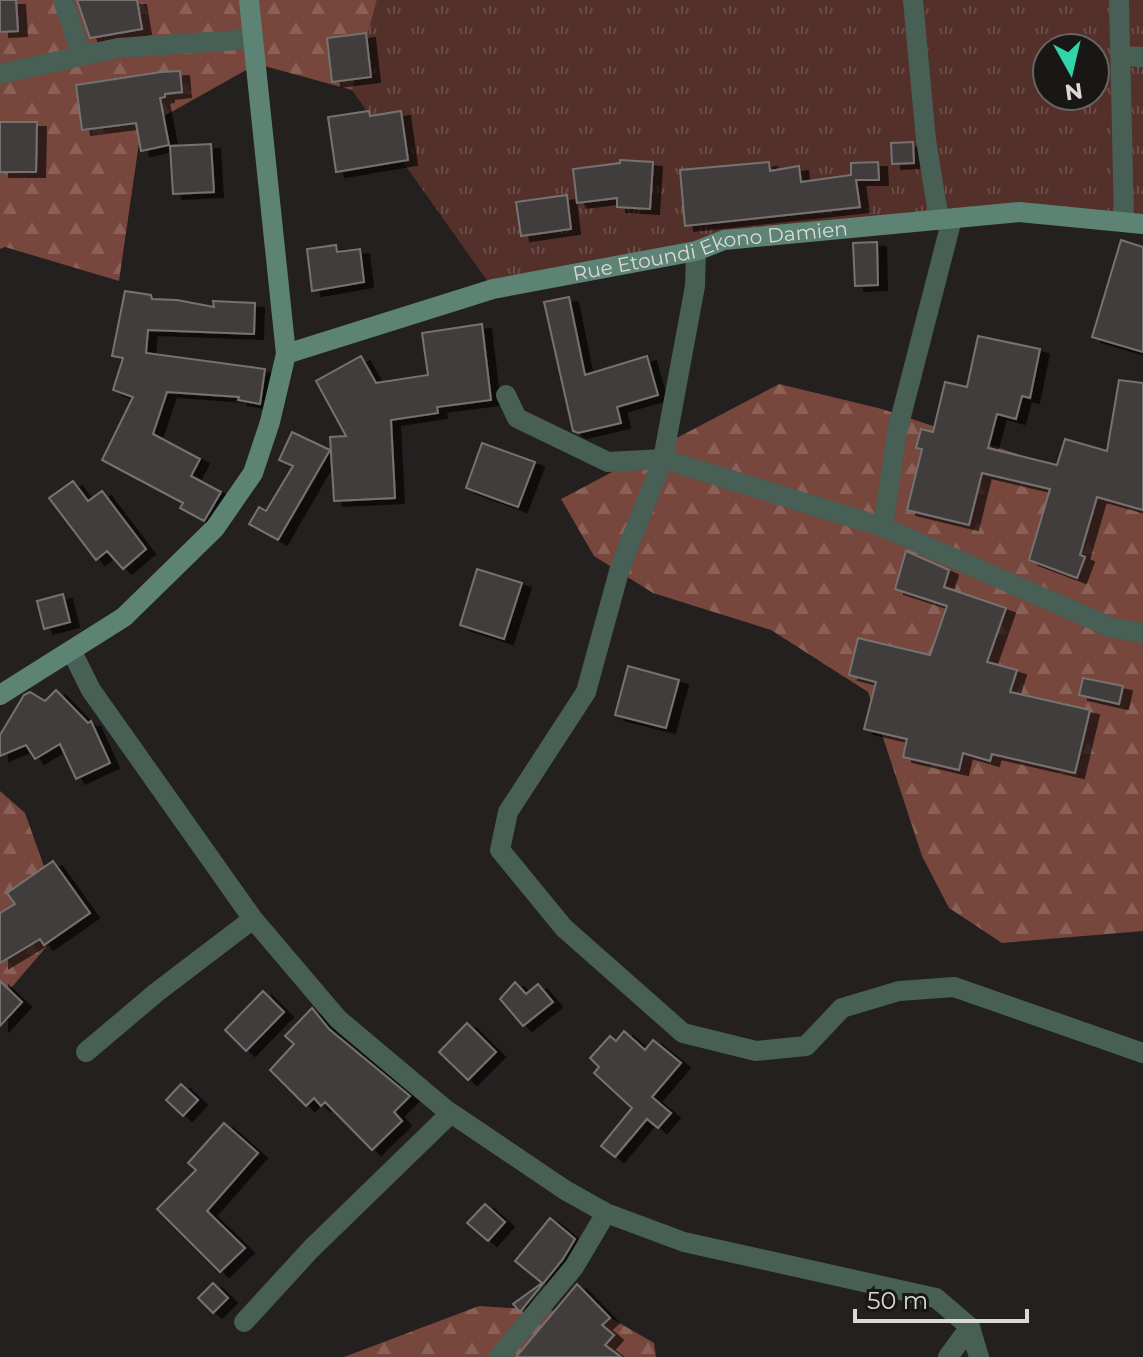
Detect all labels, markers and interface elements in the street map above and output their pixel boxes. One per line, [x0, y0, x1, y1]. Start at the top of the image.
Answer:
north arrow [1031, 32, 1111, 112]
text: N [1063, 77, 1084, 106]
street label: Rue Etoundi Ekono Damien [571, 216, 849, 286]
scale bar [855, 1273, 1027, 1323]
text: 50 m [867, 1286, 928, 1315]

